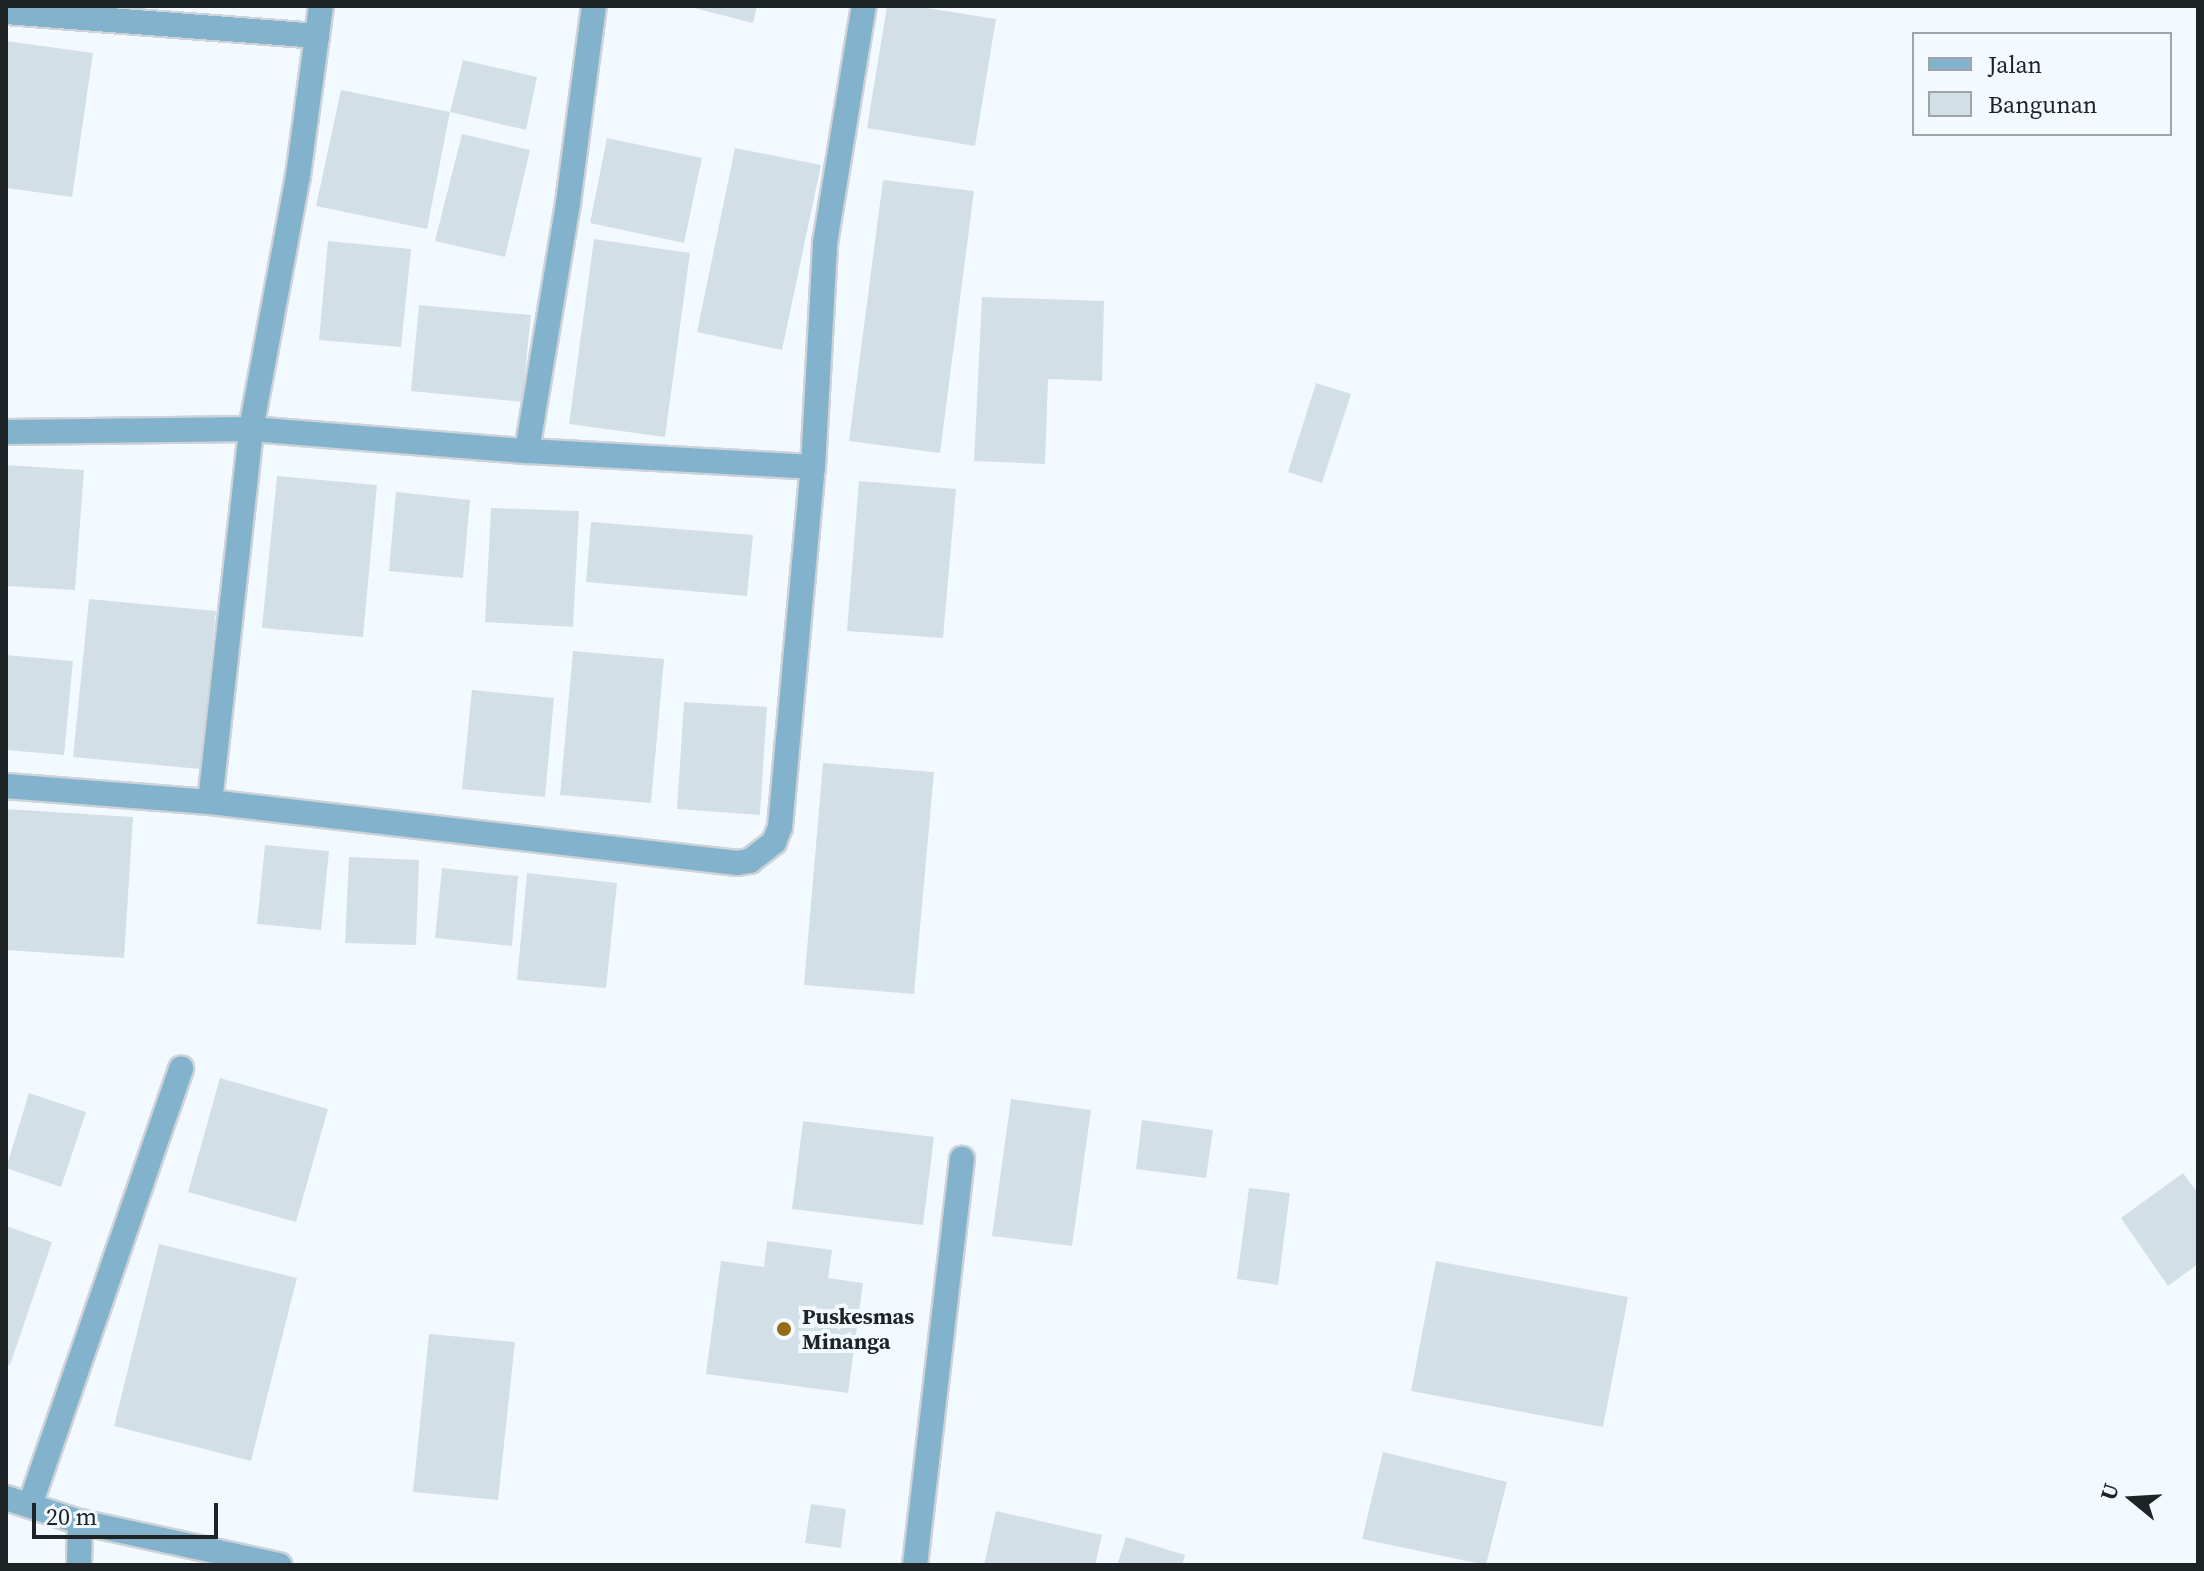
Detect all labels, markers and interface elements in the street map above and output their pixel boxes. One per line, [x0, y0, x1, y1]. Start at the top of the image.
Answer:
legend [1912, 32, 2172, 136]
text: Jalan [1988, 48, 2042, 81]
text: Bangunan [1988, 88, 2097, 121]
place label: Puskesmas Minanga [802, 1303, 914, 1354]
marker: Puskesmas Minanga [773, 1318, 795, 1340]
north arrow [2092, 1459, 2172, 1539]
text: U [2092, 1479, 2126, 1504]
scale bar [36, 1487, 222, 1537]
text: 20 m [46, 1500, 97, 1533]

